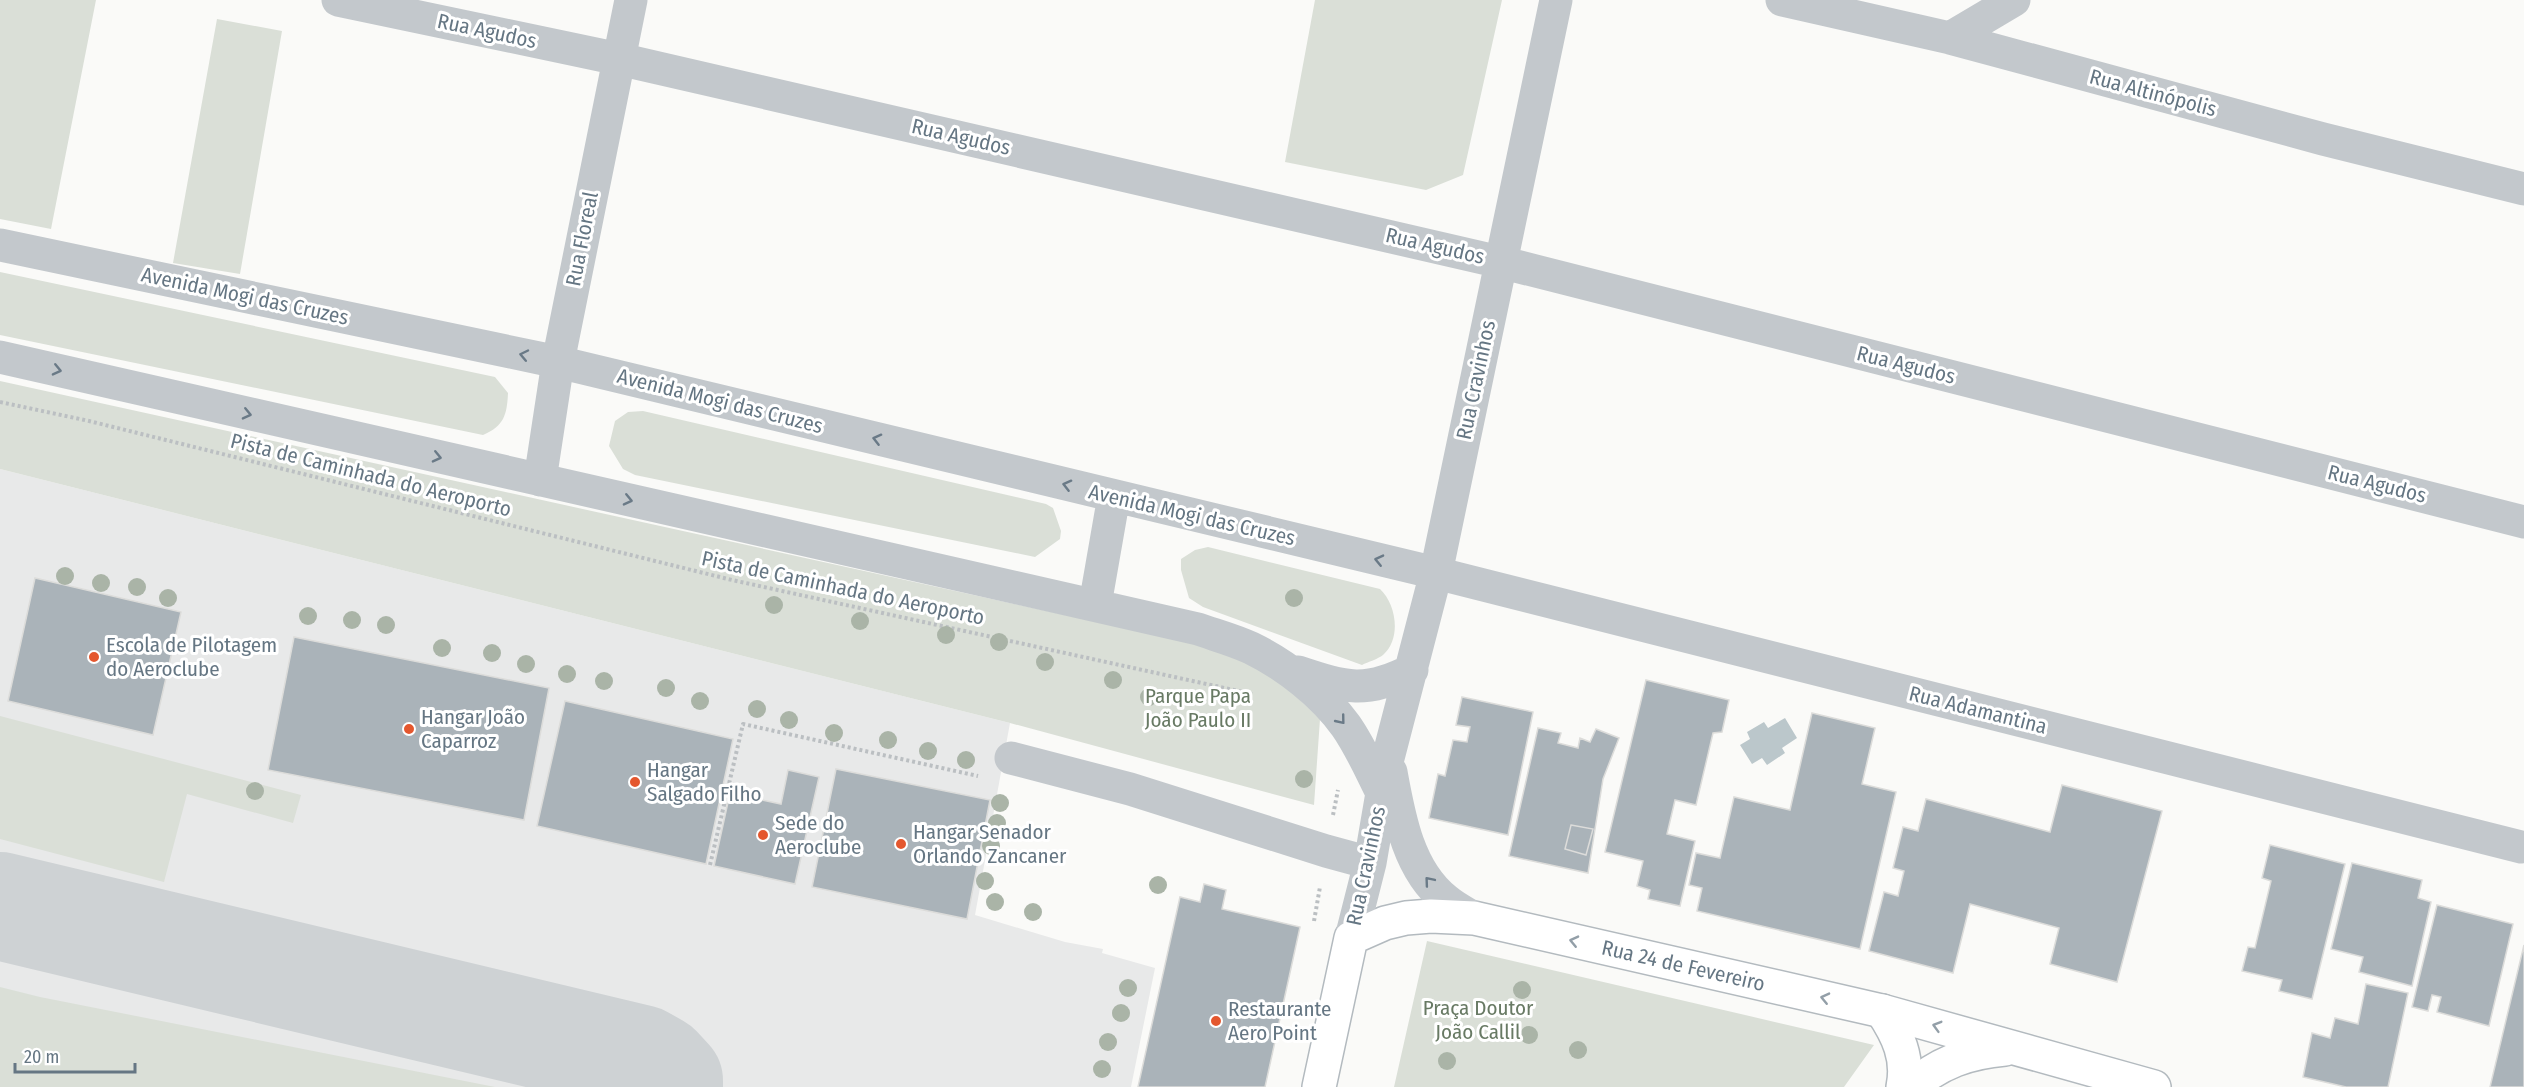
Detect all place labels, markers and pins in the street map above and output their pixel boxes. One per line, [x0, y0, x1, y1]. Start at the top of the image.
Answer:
place label: Escola de Pilotagem do Aeroclube [106, 632, 277, 682]
marker: Escola de Pilotagem do Aeroclube [87, 650, 101, 664]
place label: Hangar João Caparroz [421, 704, 525, 754]
marker: Hangar João Caparroz [402, 722, 416, 736]
place label: Hangar Salgado Filho [647, 757, 762, 807]
marker: Hangar Salgado Filho [628, 775, 642, 789]
place label: Sede do Aeroclube [775, 810, 861, 860]
place label: Hangar Senador Orlando Zancaner [913, 819, 1067, 869]
marker: Sede do Aeroclube [756, 828, 770, 842]
marker: Hangar Senador Orlando Zancaner [894, 837, 908, 851]
place label: Restaurante Aero Point [1228, 996, 1331, 1046]
marker: Restaurante Aero Point [1209, 1014, 1223, 1028]

